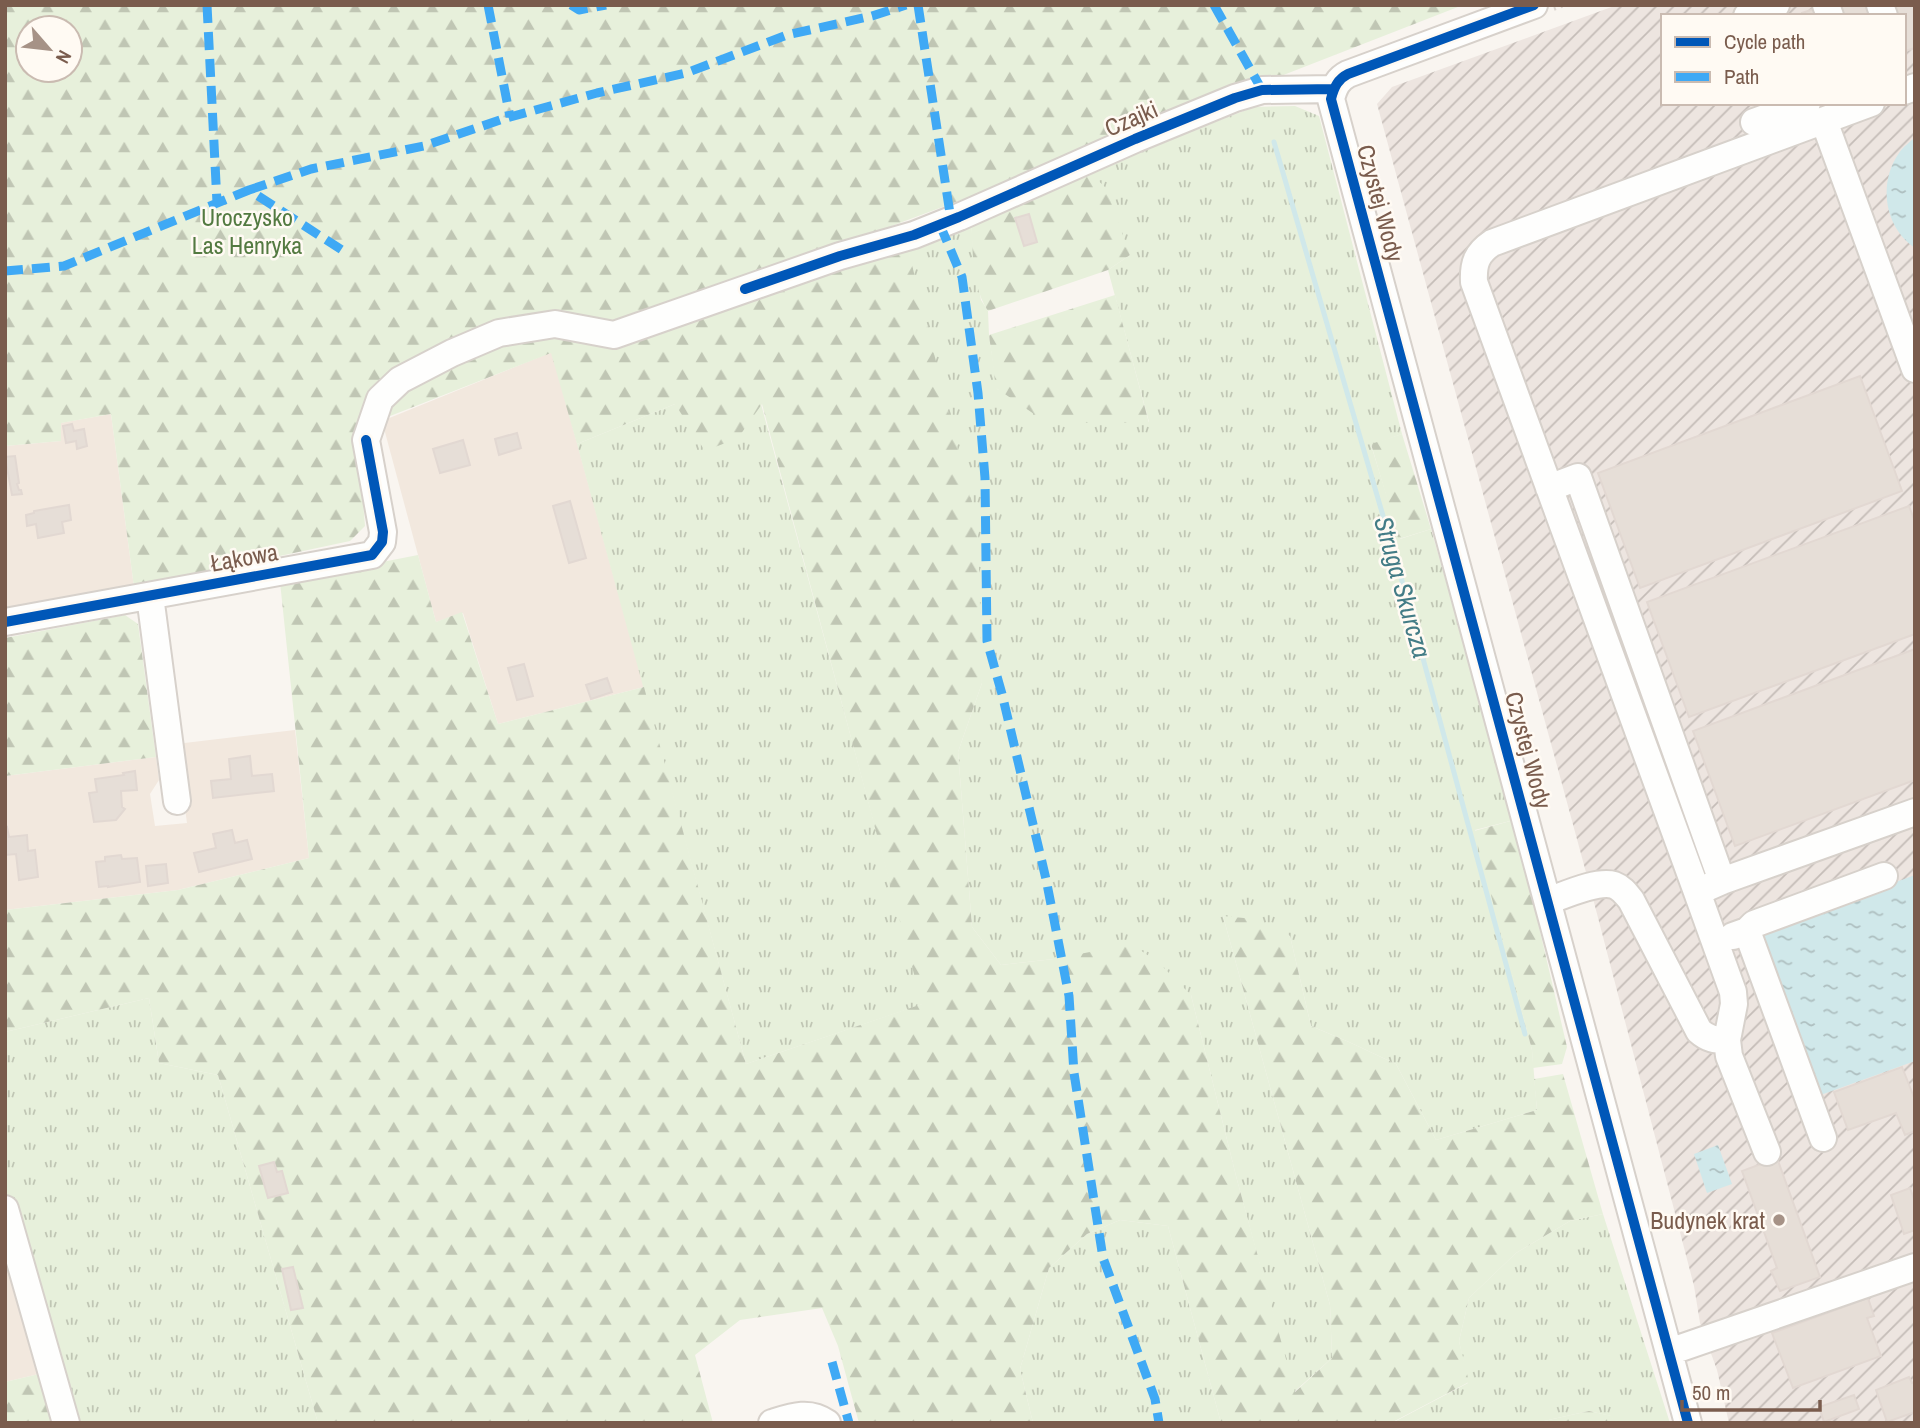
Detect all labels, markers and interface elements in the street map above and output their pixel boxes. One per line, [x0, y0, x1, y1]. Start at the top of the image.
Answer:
north arrow [14, 14, 84, 84]
legend [1661, 14, 1906, 105]
text: Cycle path [1724, 27, 1805, 56]
text: N [50, 46, 78, 68]
text: Path [1724, 62, 1759, 91]
street label: Czajki [1100, 93, 1162, 143]
street label: Czystej Wody [1350, 141, 1412, 265]
park label: Uroczysko Las Henryka [192, 201, 302, 261]
water label: Struga Skurcza [1366, 512, 1440, 662]
street label: Łąkowa [208, 535, 280, 579]
street label: Czystej Wody [1498, 688, 1560, 812]
place label: Budynek krat [1650, 1204, 1766, 1236]
marker: Budynek krat [1771, 1212, 1787, 1228]
scale bar [1682, 1368, 1820, 1412]
text: 50 m [1692, 1378, 1730, 1407]

